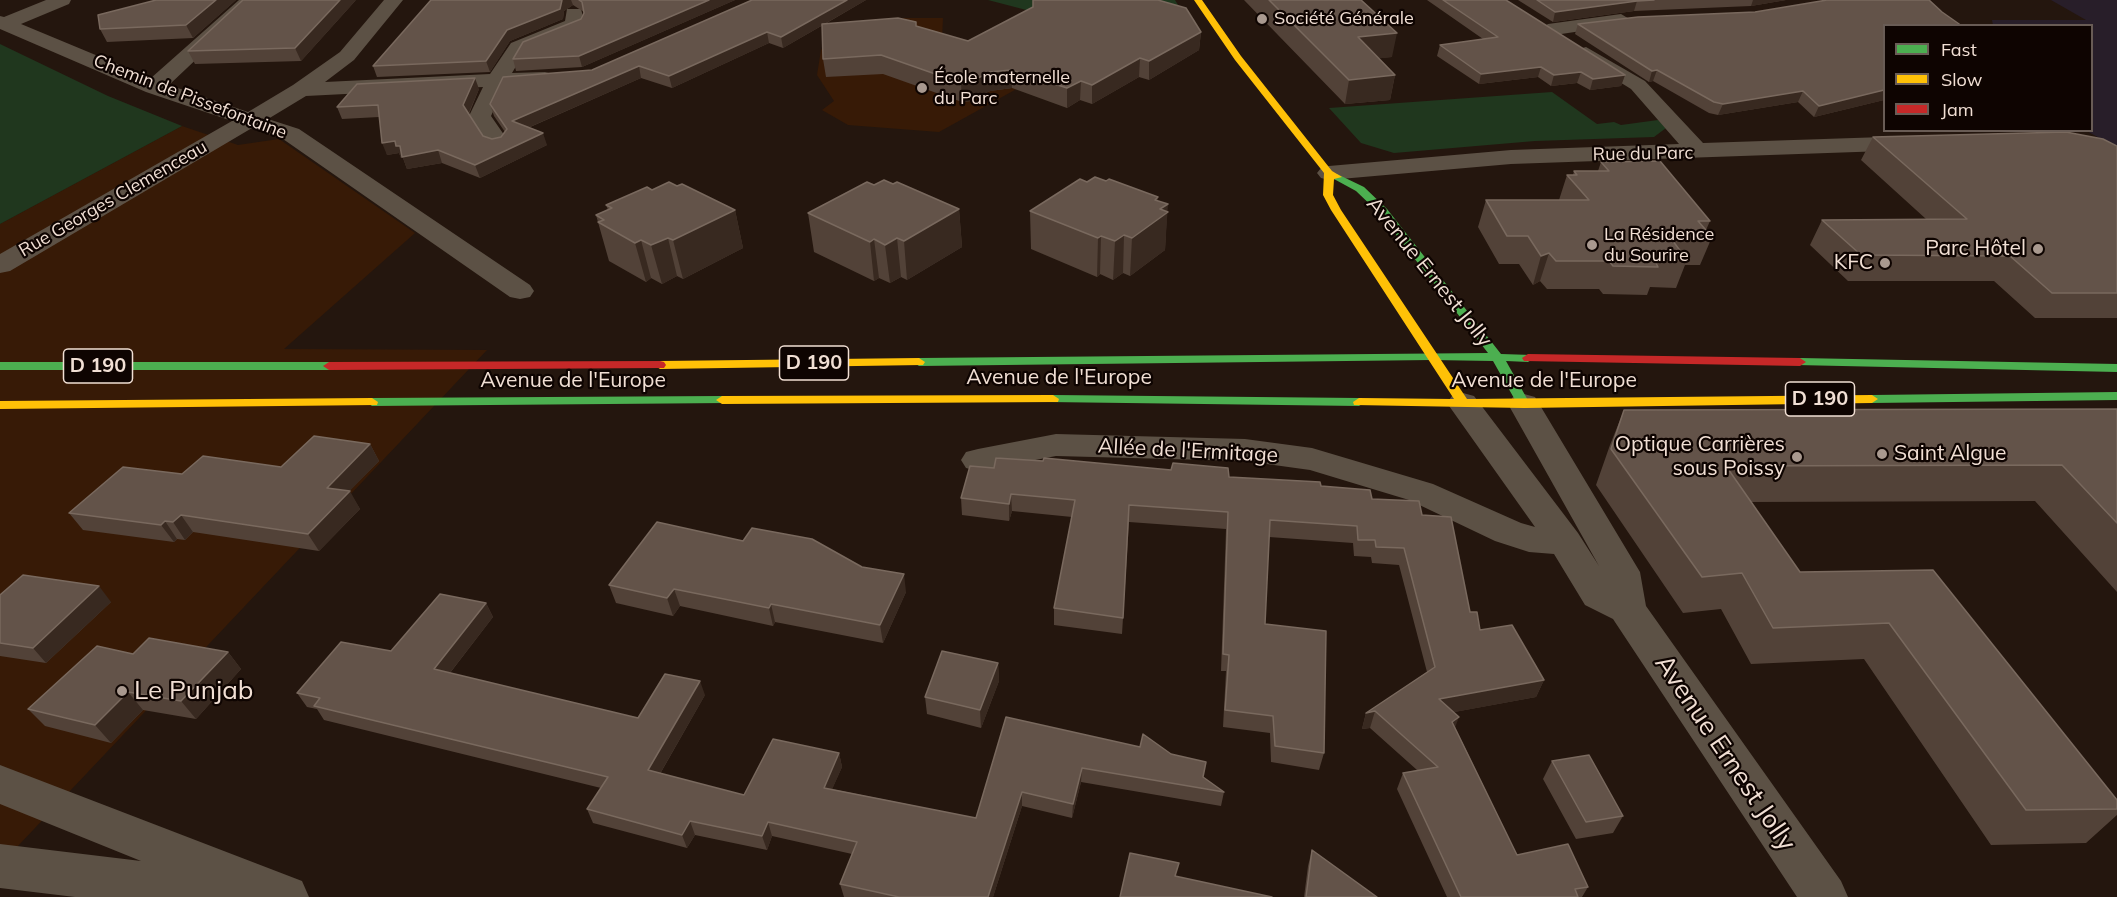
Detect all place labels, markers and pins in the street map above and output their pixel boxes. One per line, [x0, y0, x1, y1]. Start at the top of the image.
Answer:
place label: Société Générale [1274, 8, 1414, 30]
marker: Société Générale [1255, 12, 1269, 26]
place label: École maternelle du Parc [934, 67, 1070, 110]
marker: École maternelle du Parc [915, 81, 929, 95]
place label: La Résidence du Sourire [1604, 224, 1714, 266]
place label: Parc Hôtel [1925, 236, 2026, 262]
marker: La Résidence du Sourire [1585, 238, 1599, 252]
marker: Parc Hôtel [2031, 242, 2045, 256]
place label: KFC [1834, 250, 1873, 276]
marker: KFC [1878, 256, 1892, 270]
place label: Optique Carrières sous Poissy [1615, 432, 1785, 482]
place label: Saint Algue [1894, 441, 2006, 467]
marker: Saint Algue [1875, 447, 1889, 461]
marker: Optique Carrières sous Poissy [1790, 450, 1804, 464]
place label: Le Punjab [134, 675, 253, 707]
marker: Le Punjab [115, 684, 129, 698]

